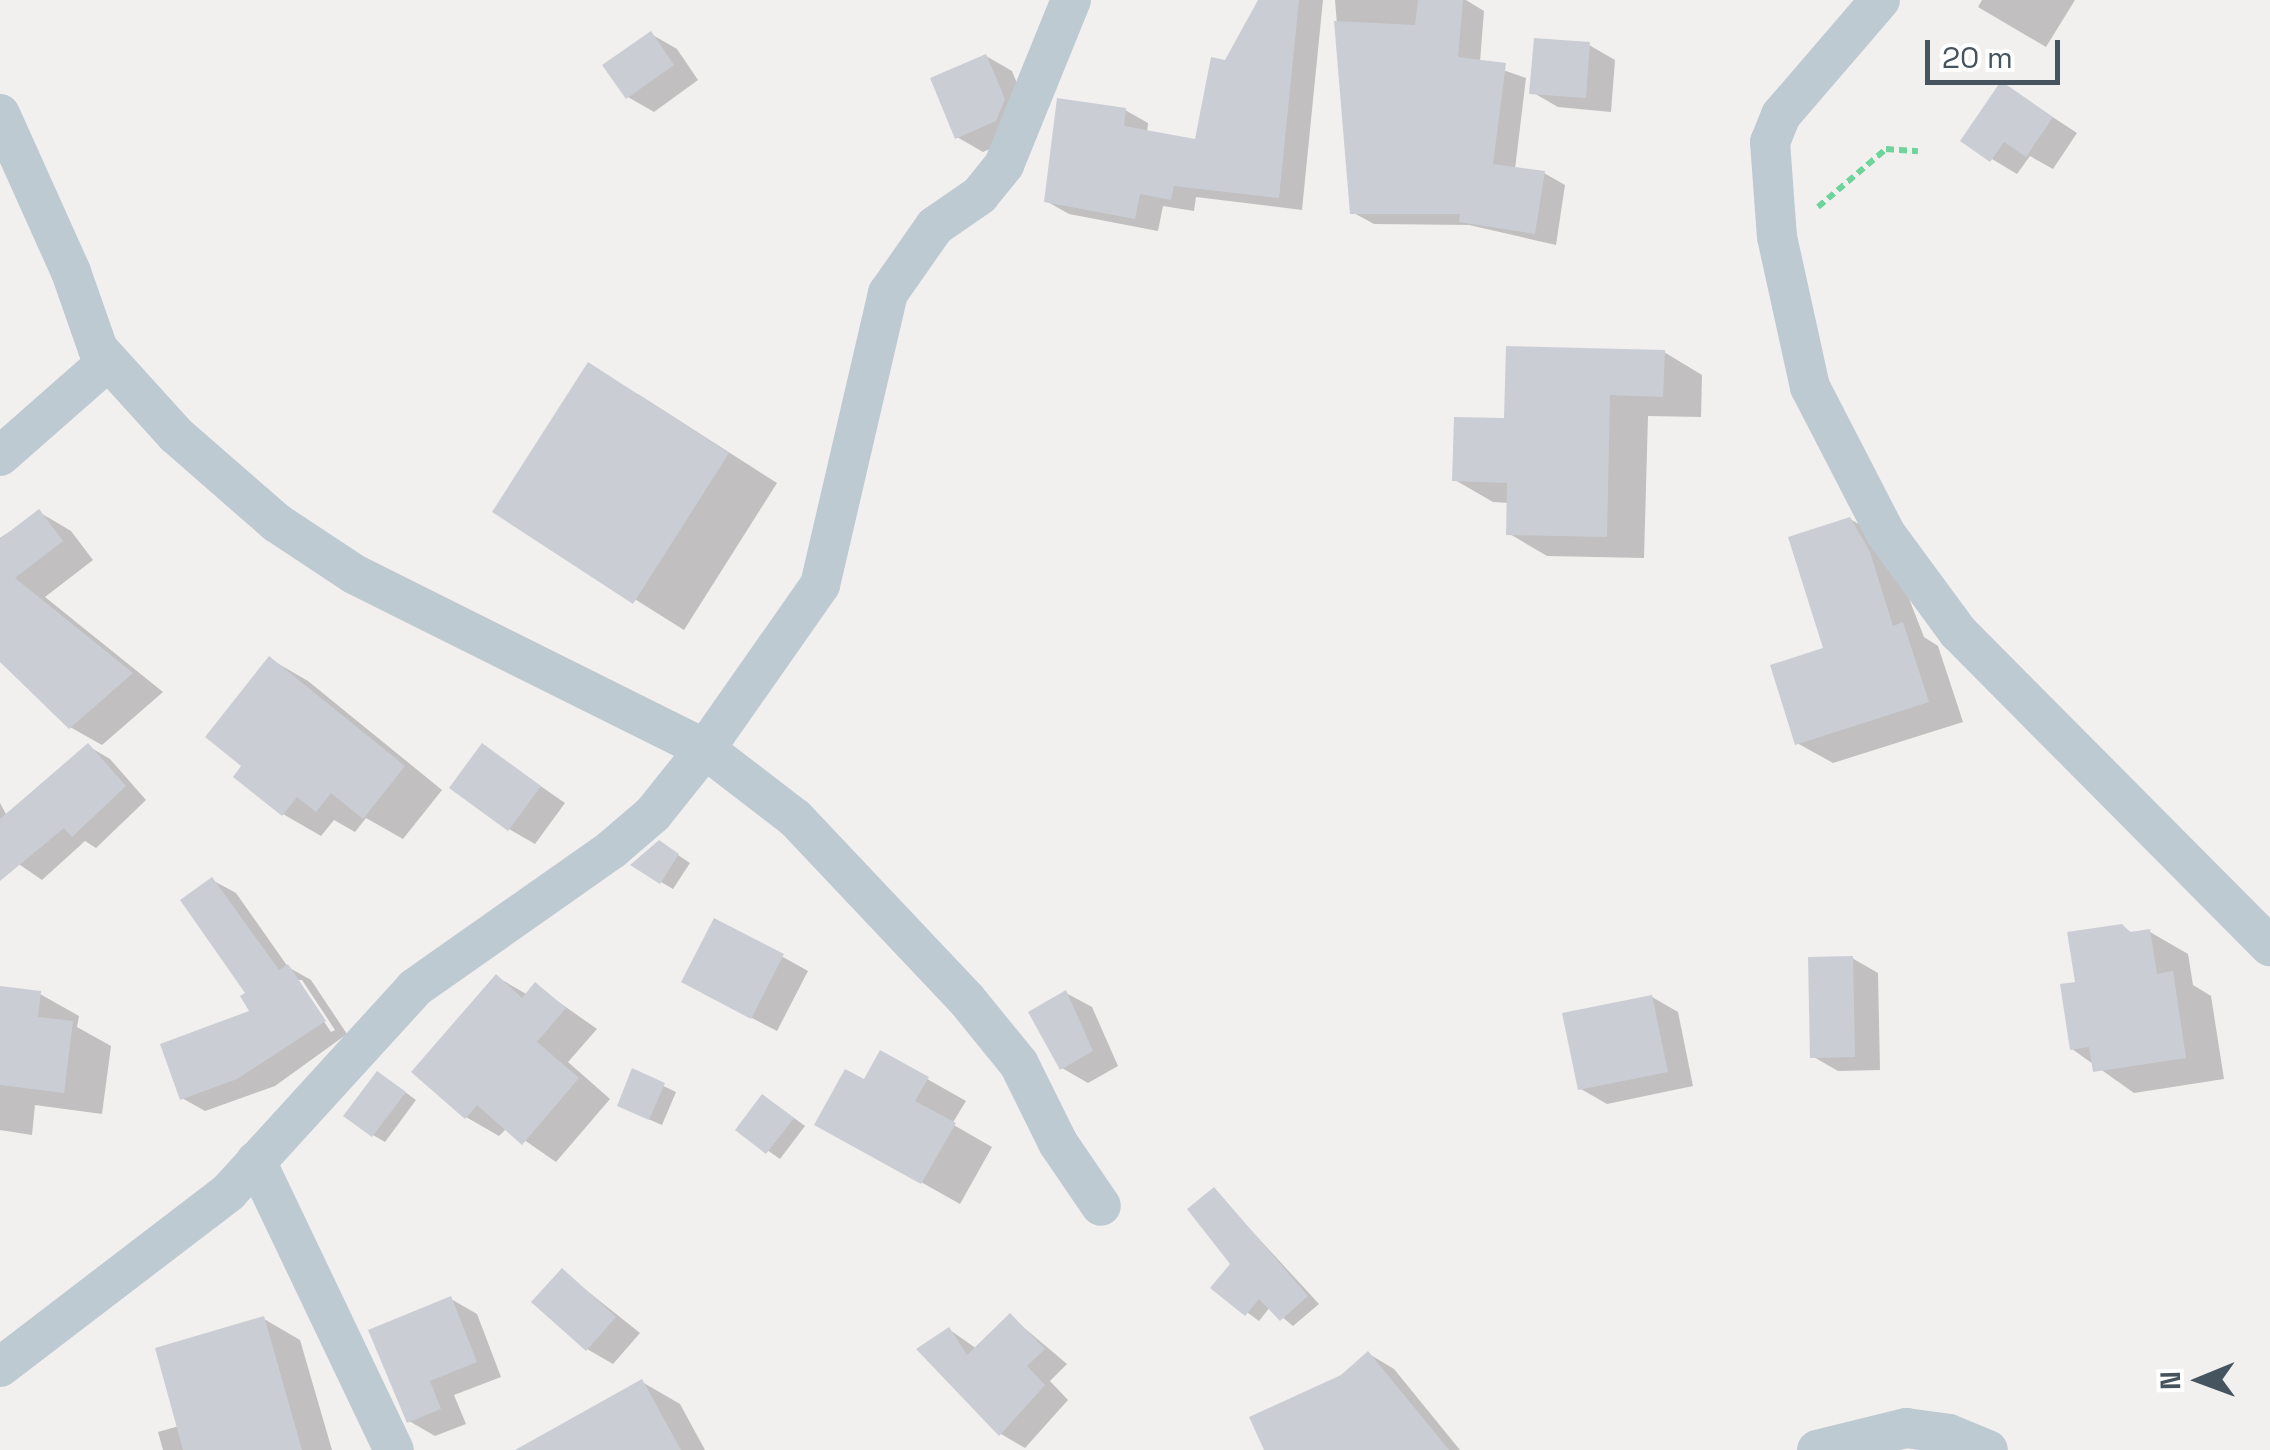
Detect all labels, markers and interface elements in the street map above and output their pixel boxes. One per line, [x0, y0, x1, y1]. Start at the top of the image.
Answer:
scale bar [1930, 20, 2065, 82]
text: 20 m [1942, 38, 2013, 77]
north arrow [2150, 1330, 2250, 1430]
text: N [2152, 1371, 2188, 1390]

